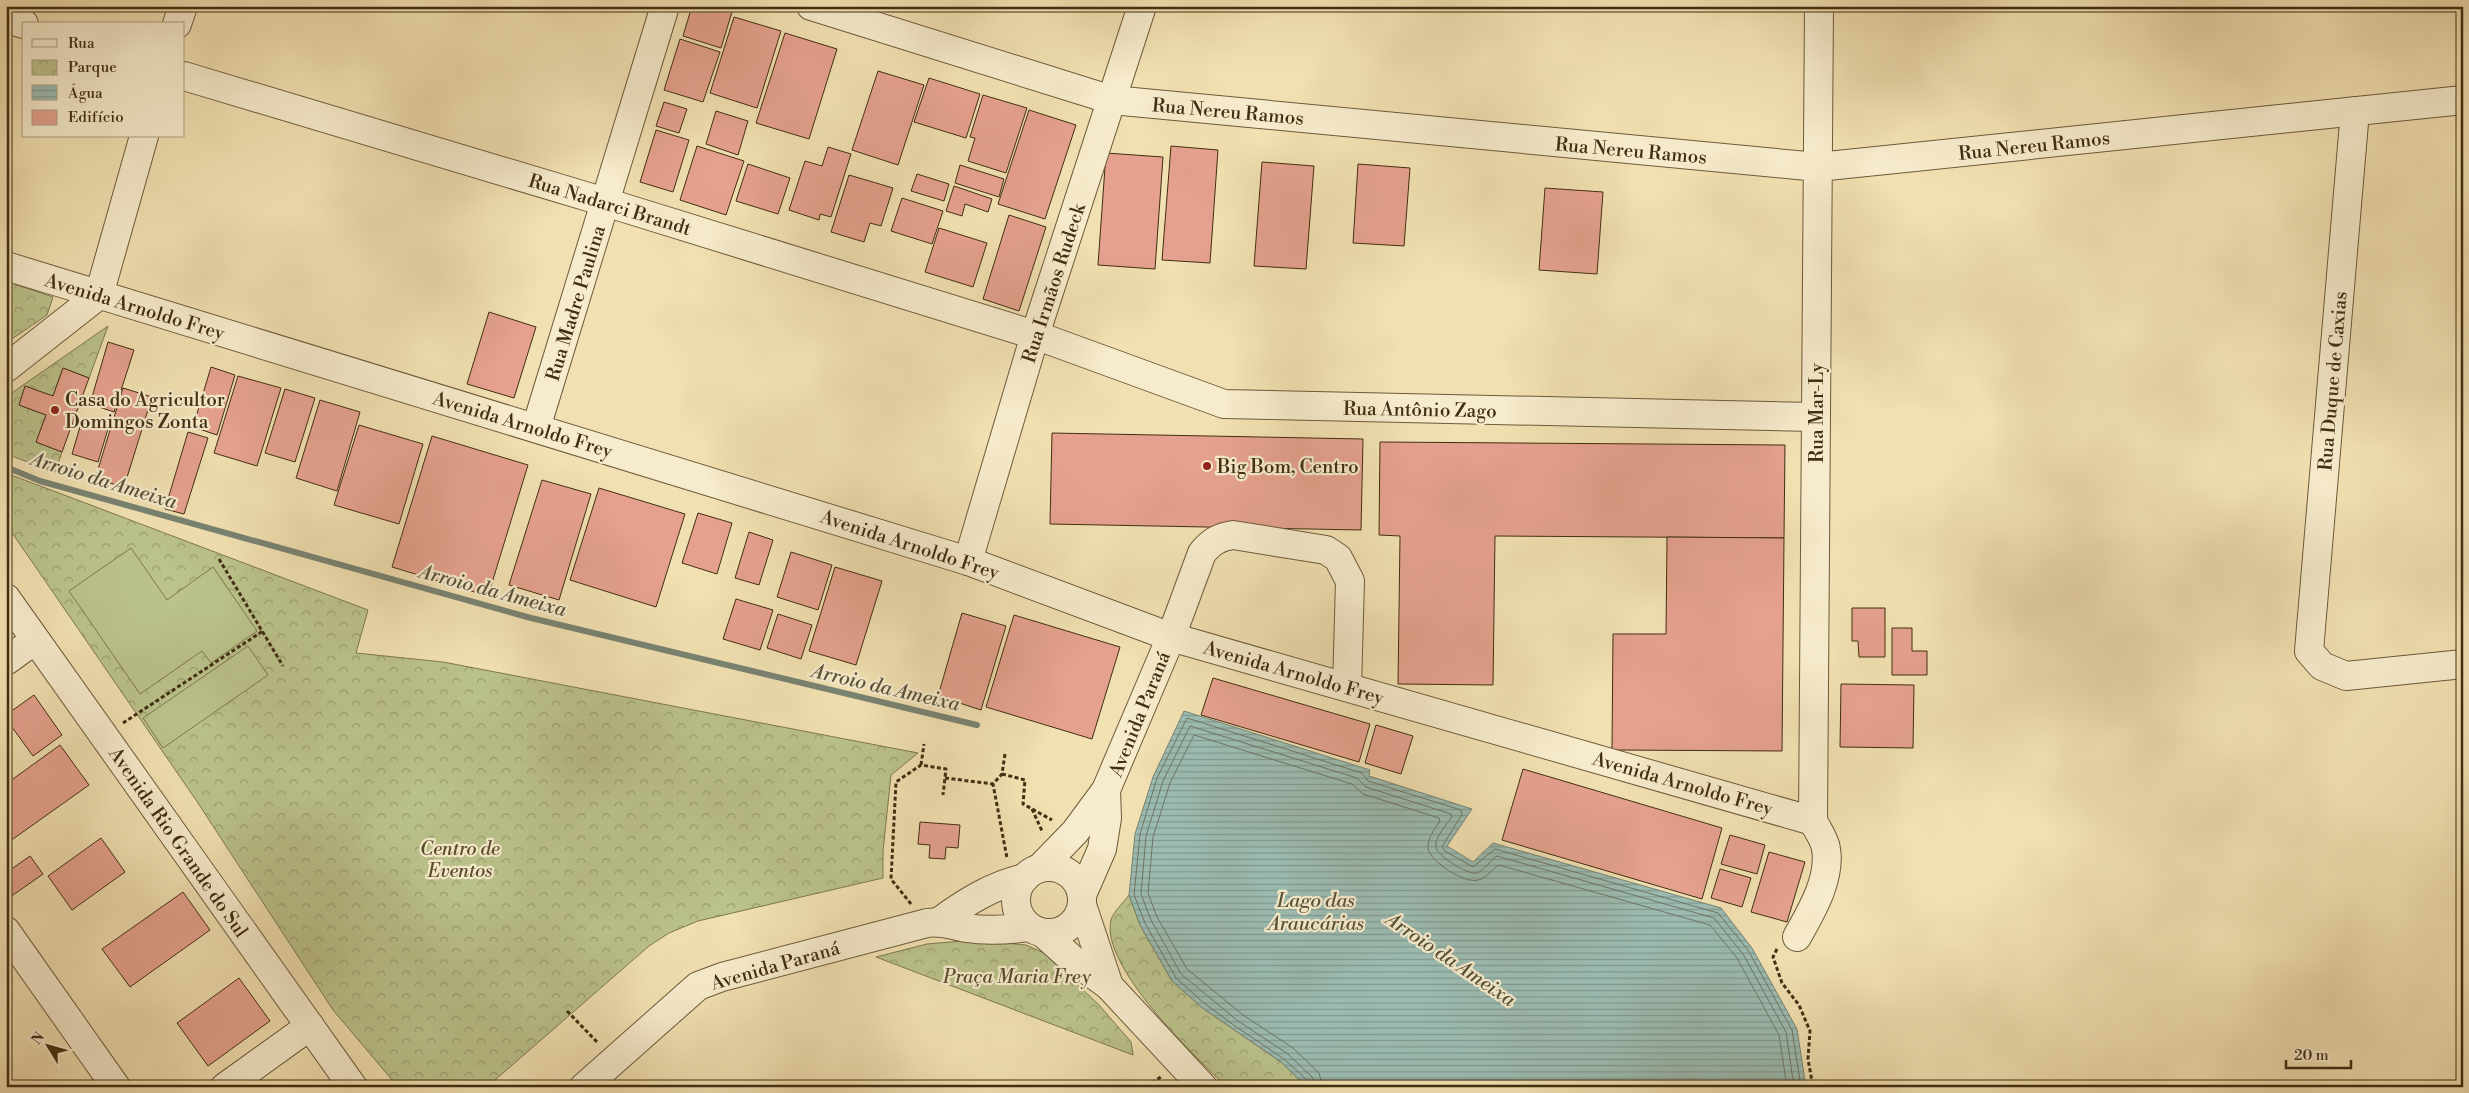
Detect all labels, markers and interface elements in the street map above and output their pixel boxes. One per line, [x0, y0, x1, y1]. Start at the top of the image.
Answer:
legend [22, 22, 185, 138]
text: Rua [68, 34, 95, 53]
text: Parque [68, 58, 117, 77]
text: Água [67, 83, 103, 103]
street label: Rua Nereu Ramos [1151, 93, 1305, 131]
text: Edifício [68, 108, 124, 127]
street label: Rua Nereu Ramos [1957, 126, 2111, 166]
street label: Rua Nereu Ramos [1554, 132, 1708, 170]
street label: Rua Nadarci Brandt [525, 169, 694, 241]
street label: Rua Irmãos Rudeck [1017, 199, 1091, 366]
street label: Rua Madre Paulina [541, 222, 611, 384]
street label: Avenida Arnoldo Frey [41, 268, 228, 346]
street label: Rua Duque de Caxias [2313, 290, 2353, 472]
street label: Rua Mar-Ly [1805, 362, 1829, 463]
street label: Avenida Arnoldo Frey [429, 386, 616, 464]
place label: Casa do Agricultor Domingos Zonta [65, 388, 225, 434]
street label: Rua Antônio Zago [1343, 397, 1497, 423]
marker: Casa do Agricultor Domingos Zonta [49, 404, 61, 416]
water label: Arroio da Ameixa [26, 447, 180, 516]
place label: Big Bom, Centro [1216, 455, 1359, 479]
marker: Big Bom, Centro [1201, 460, 1213, 472]
street label: Avenida Arnoldo Frey [816, 504, 1003, 585]
water label: Arroio da Ameixa [414, 559, 570, 623]
street label: Avenida Arnoldo Frey [1200, 635, 1387, 710]
street label: Avenida Paraná [1103, 648, 1176, 782]
water label: Arroio da Ameixa [807, 659, 963, 718]
street label: Avenida Rio Grande do Sul [103, 742, 253, 943]
street label: Avenida Arnoldo Frey [1589, 746, 1776, 821]
park label: Centro de Eventos [420, 837, 500, 883]
water label: Lago das Araucárias [1266, 889, 1365, 937]
water label: Arroio da Ameixa [1379, 906, 1521, 1013]
street label: Avenida Paraná [707, 936, 843, 996]
park label: Praça Maria Frey [942, 965, 1092, 989]
north arrow [22, 1020, 72, 1070]
text: N [28, 1029, 49, 1049]
scale bar [2286, 1038, 2352, 1070]
text: 20 m [2294, 1046, 2329, 1065]

